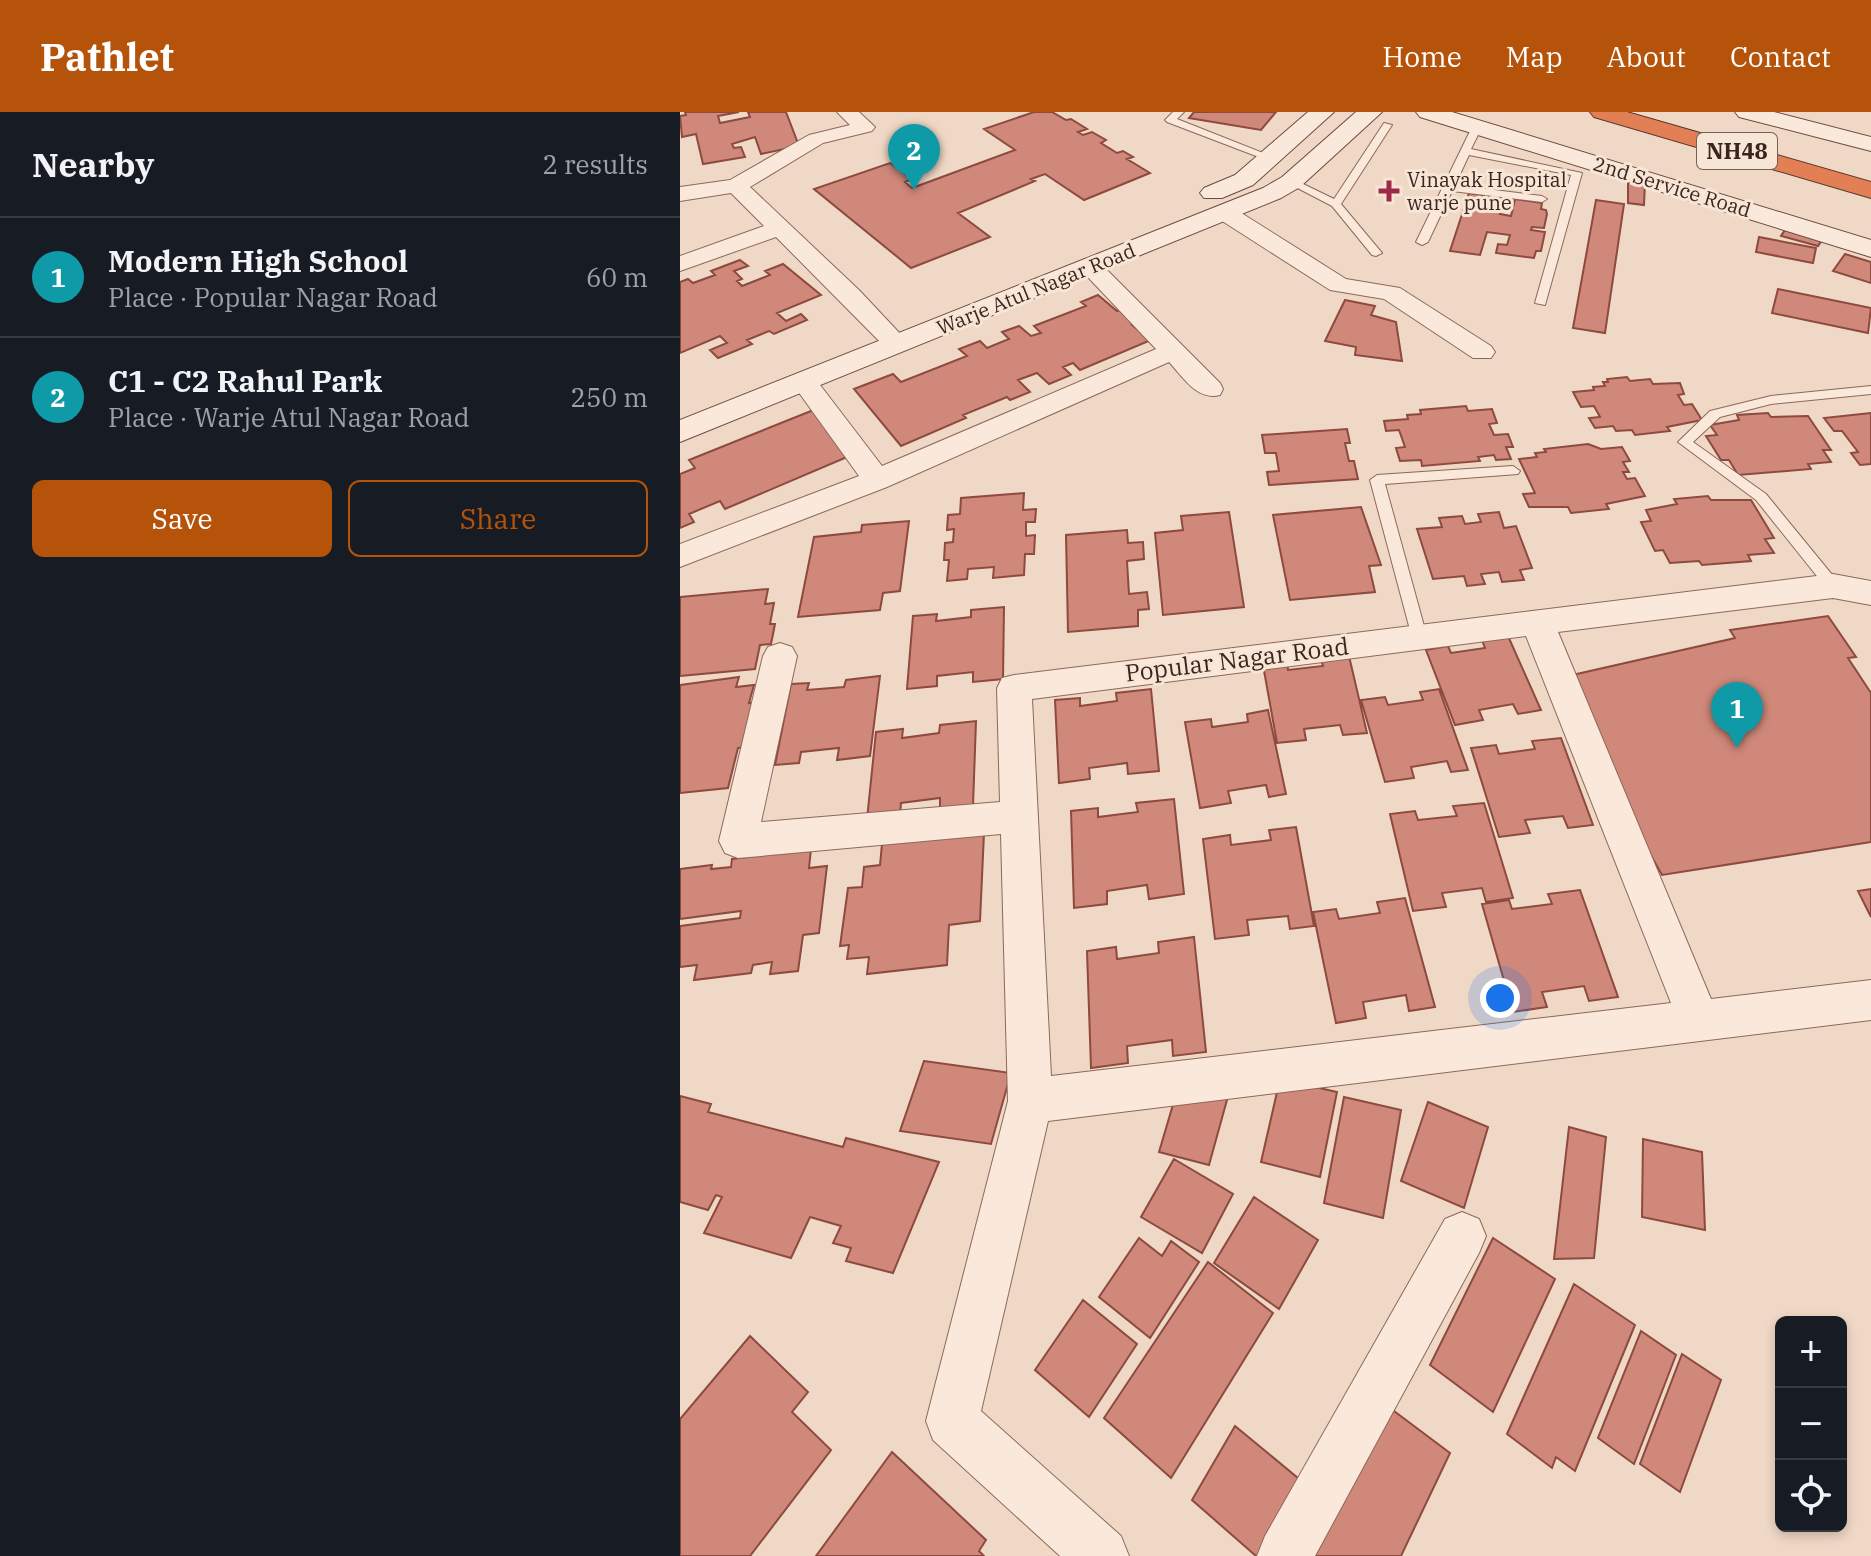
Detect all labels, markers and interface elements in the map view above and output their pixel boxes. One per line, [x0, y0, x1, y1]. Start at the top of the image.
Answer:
text: Pathlet [40, 32, 174, 81]
text: Home [1382, 38, 1462, 75]
text: Map [1506, 38, 1563, 75]
text: About [1607, 38, 1686, 75]
text: Contact [1730, 38, 1831, 75]
pin: 2 [888, 124, 940, 190]
road number: NH48 [1697, 133, 1777, 169]
text: Nearby [32, 142, 154, 186]
text: 2 results [542, 147, 648, 181]
street label: 2nd Service Road [1590, 150, 1754, 223]
place label: Vinayak Hospital warje pune [1407, 166, 1567, 216]
marker: Vinayak Hospital warje pune [1378, 180, 1400, 202]
street label: Warje Atul Nagar Road [932, 236, 1139, 341]
text: Modern High School [108, 241, 408, 280]
text: 1 [50, 260, 66, 294]
text: 60 m [586, 260, 648, 294]
text: Place · Popular Nagar Road [108, 280, 438, 314]
text: C1 - C2 Rahul Park [108, 361, 382, 400]
text: 2 [50, 380, 66, 414]
text: 250 m [570, 380, 648, 414]
text: Place · Warje Atul Nagar Road [108, 400, 470, 434]
button: Save [32, 480, 332, 557]
button: Share [348, 480, 648, 557]
street label: Popular Nagar Road [1123, 629, 1351, 689]
pin: 1 [1711, 682, 1763, 748]
your location [1480, 978, 1520, 1018]
map controls [1775, 1316, 1847, 1532]
button: + [1775, 1316, 1847, 1388]
button: − [1775, 1388, 1847, 1460]
button: locate [1775, 1460, 1847, 1532]

